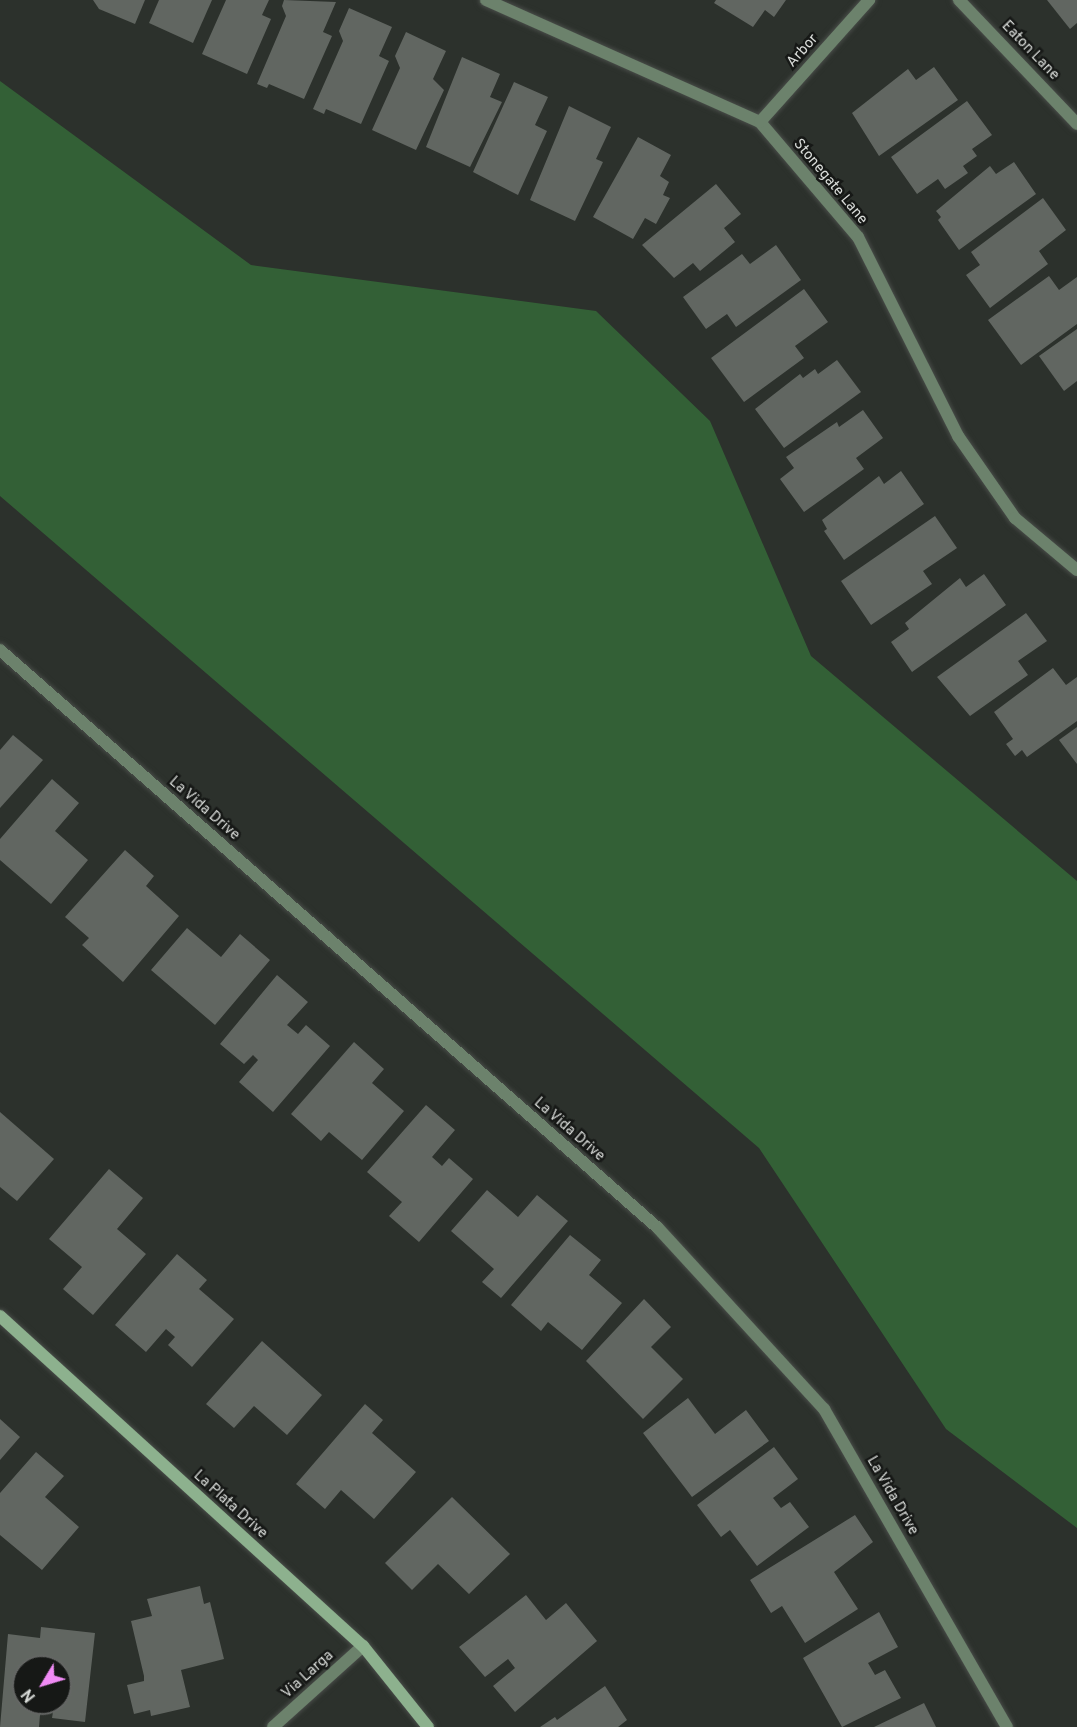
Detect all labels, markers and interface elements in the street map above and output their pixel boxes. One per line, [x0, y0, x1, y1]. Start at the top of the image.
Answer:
street label: Eaton Lane [997, 18, 1063, 84]
street label: Arbor [783, 31, 823, 71]
street label: Stonegate Lane [789, 136, 871, 228]
street label: La Vida Drive [165, 773, 243, 845]
street label: La Vida Drive [530, 1094, 608, 1166]
street label: La Vida Drive [862, 1453, 922, 1539]
street label: La Plata Drive [189, 1467, 271, 1543]
street label: Via Larga [278, 1647, 338, 1703]
north arrow [12, 1655, 72, 1715]
text: N [18, 1684, 41, 1706]

